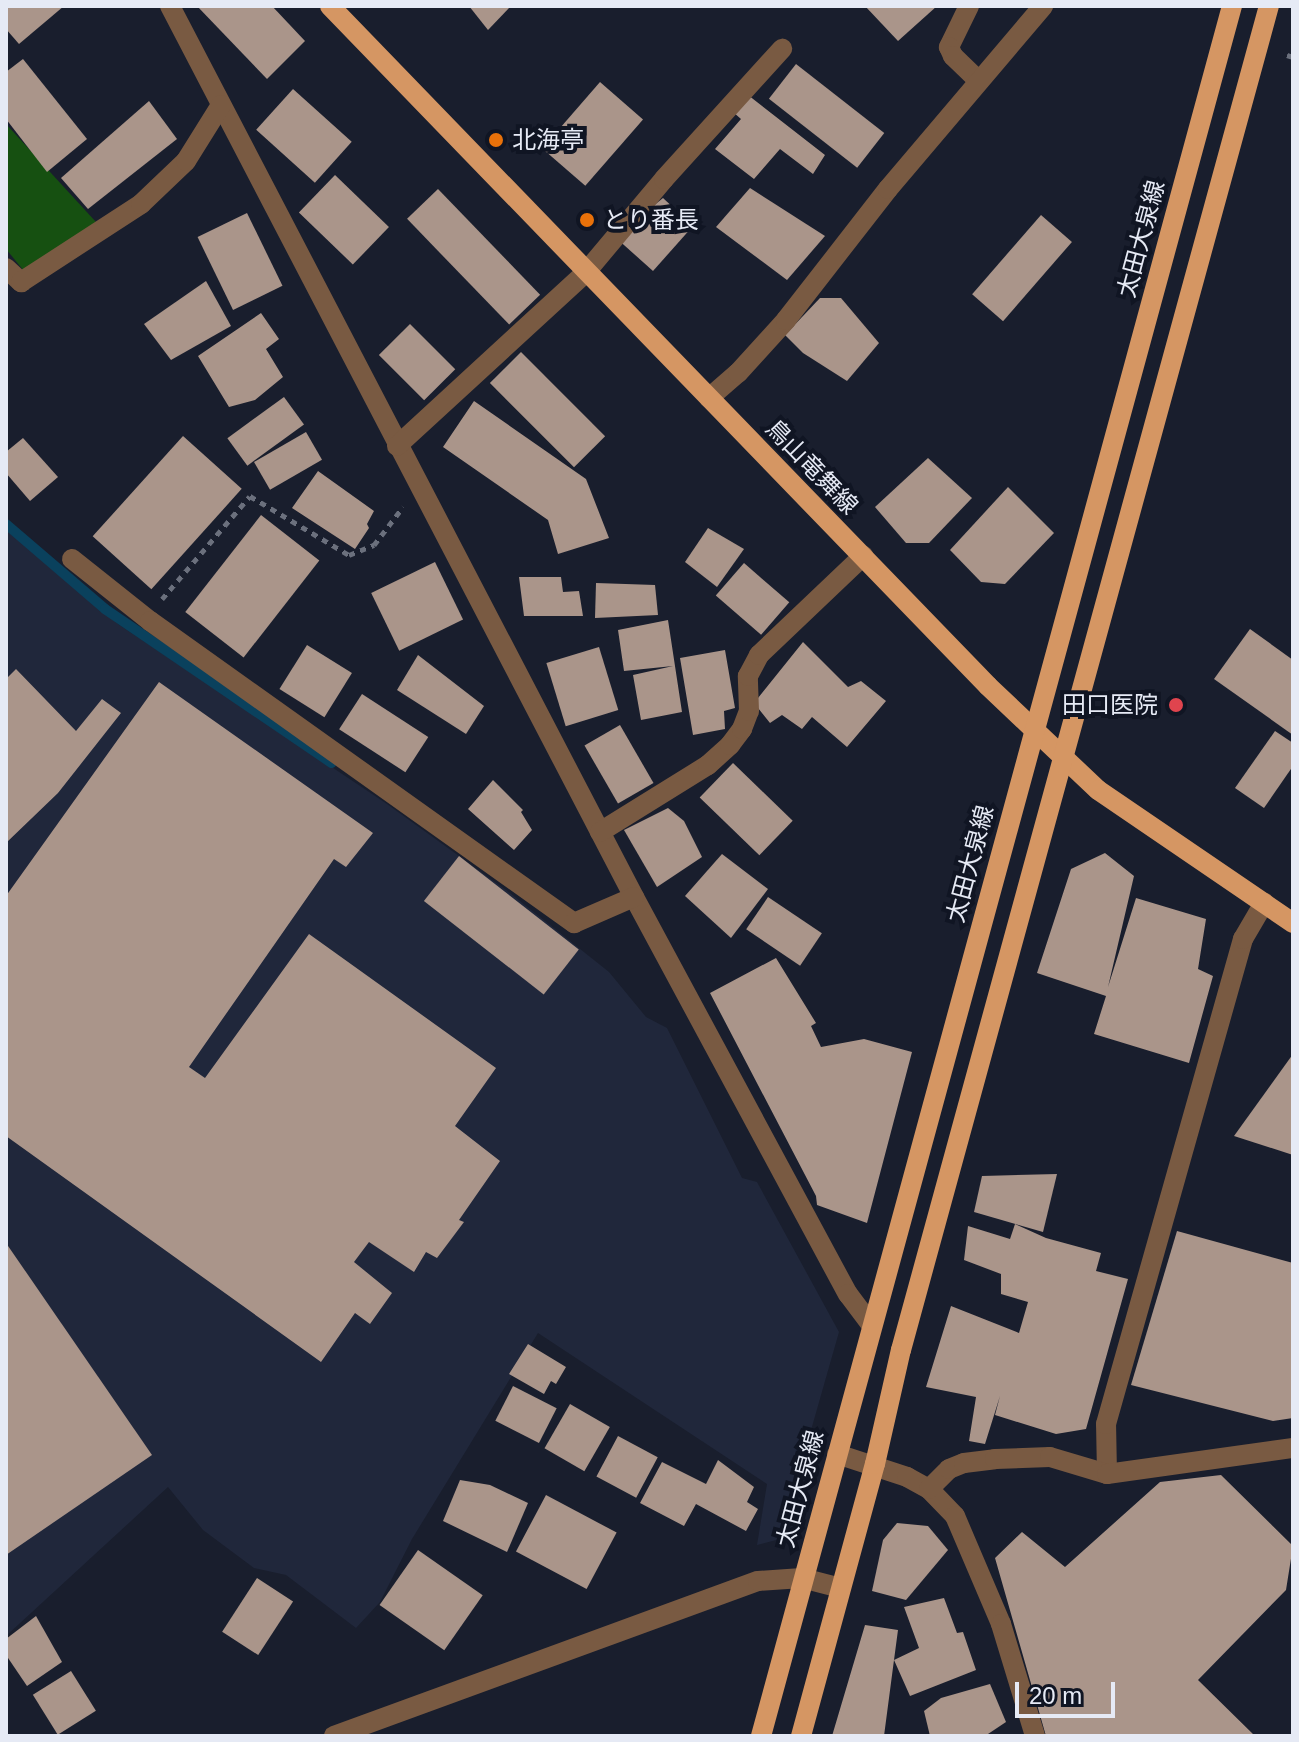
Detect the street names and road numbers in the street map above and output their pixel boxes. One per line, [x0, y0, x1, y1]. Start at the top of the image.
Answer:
street label: 太田大泉線 [1112, 177, 1170, 301]
street label: 鳥山竜舞線 [760, 414, 864, 520]
street label: 太田大泉線 [941, 802, 999, 926]
street label: 太田大泉線 [771, 1427, 829, 1551]

